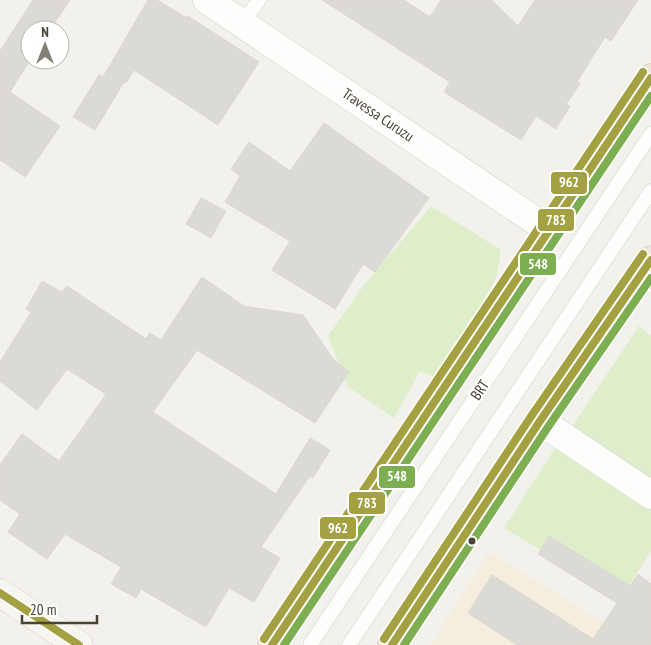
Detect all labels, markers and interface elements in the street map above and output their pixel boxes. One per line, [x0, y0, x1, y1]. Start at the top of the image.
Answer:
north arrow [20, 20, 70, 70]
text: N [41, 23, 49, 41]
street label: Travessa Curuzu [339, 84, 418, 146]
line badge: 962 [550, 171, 588, 195]
text: 962 [559, 173, 579, 191]
line badge: 783 [537, 208, 575, 232]
text: 783 [546, 211, 566, 229]
line badge: 548 [519, 252, 557, 276]
text: 548 [528, 255, 548, 273]
street label: BRT [466, 376, 493, 403]
line badge: 548 [378, 465, 416, 489]
text: 548 [387, 467, 407, 485]
line badge: 783 [348, 491, 386, 515]
text: 783 [357, 494, 377, 512]
line badge: 962 [319, 516, 357, 540]
text: 962 [328, 519, 348, 537]
unlabelled marker [467, 536, 477, 546]
scale bar [22, 592, 98, 624]
text: 20 m [30, 600, 56, 619]

